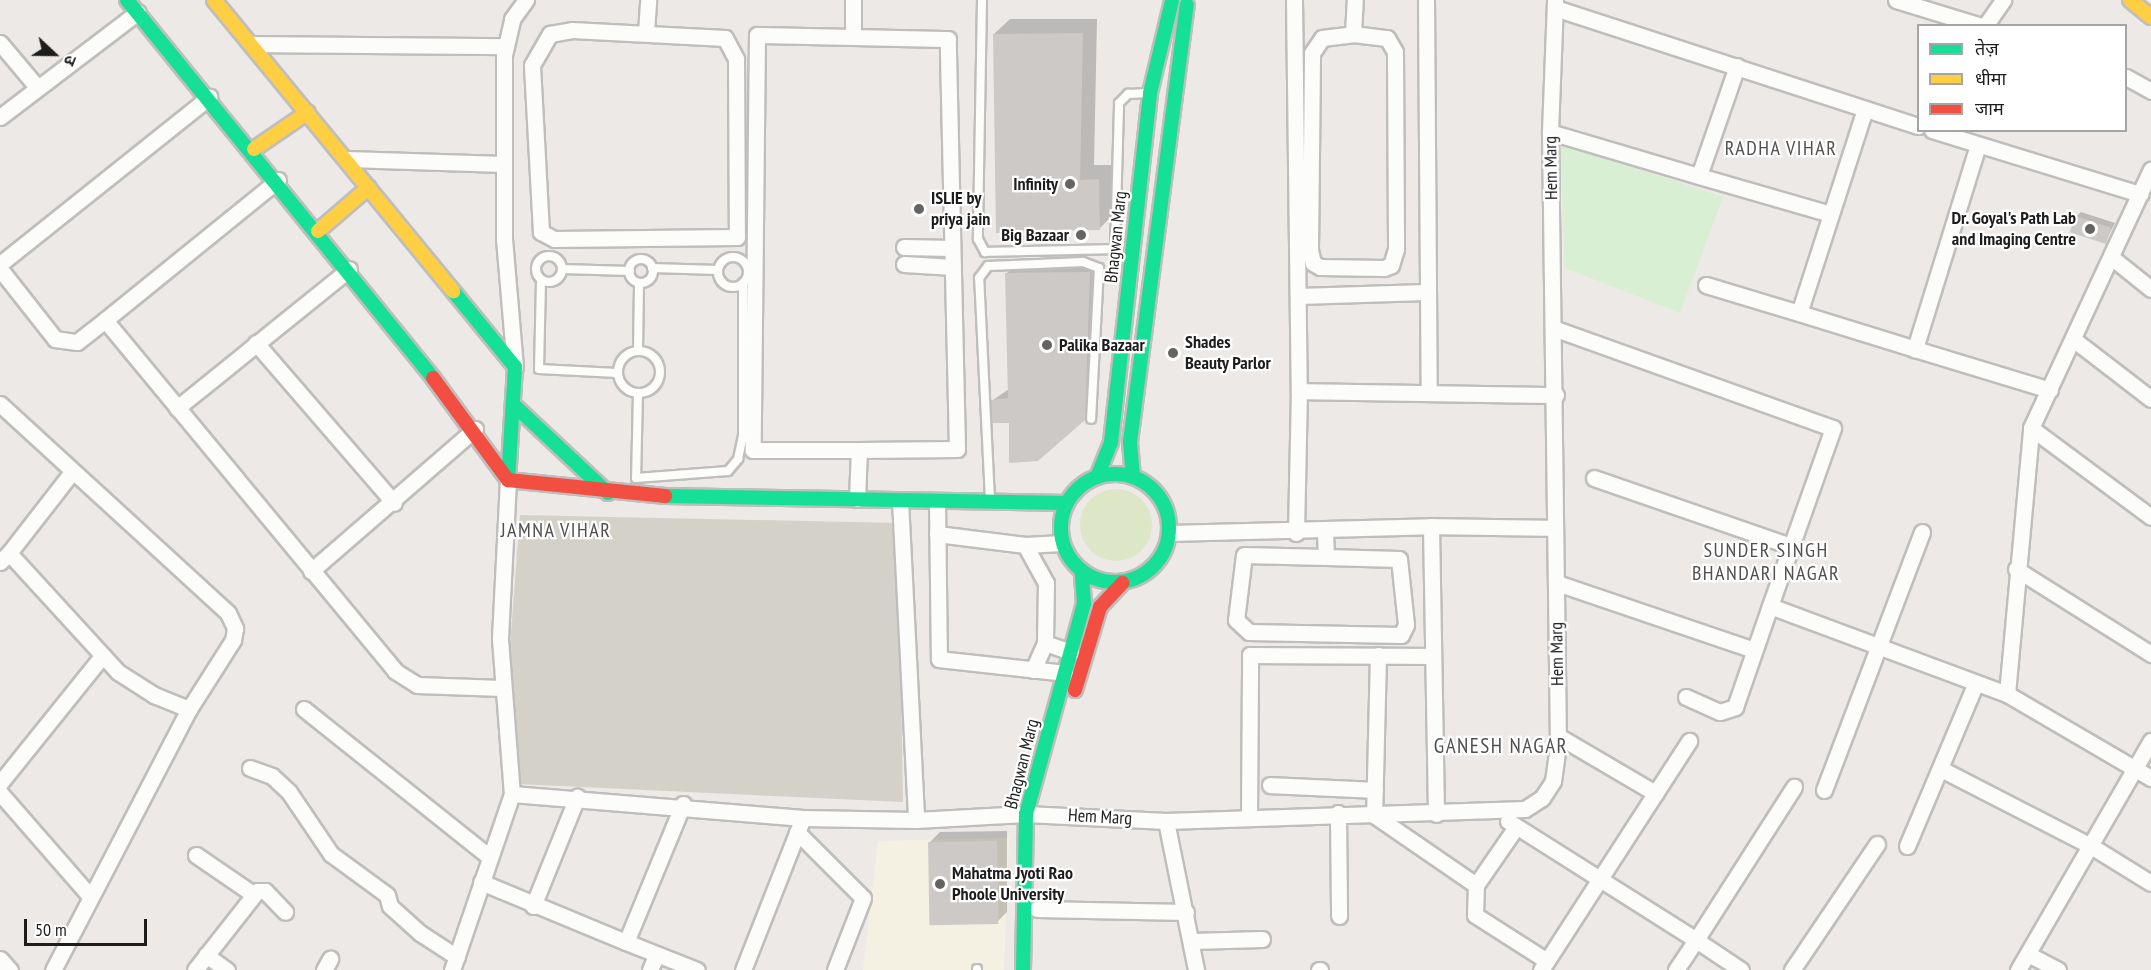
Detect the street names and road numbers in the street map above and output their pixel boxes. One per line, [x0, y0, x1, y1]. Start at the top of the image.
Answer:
street label: Hem Marg [1540, 136, 1562, 200]
street label: Bhagwan Marg [1100, 190, 1132, 284]
street label: Hem Marg [1546, 622, 1568, 686]
street label: Bhagwan Marg [1000, 717, 1044, 811]
street label: Hem Marg [1067, 805, 1133, 829]

